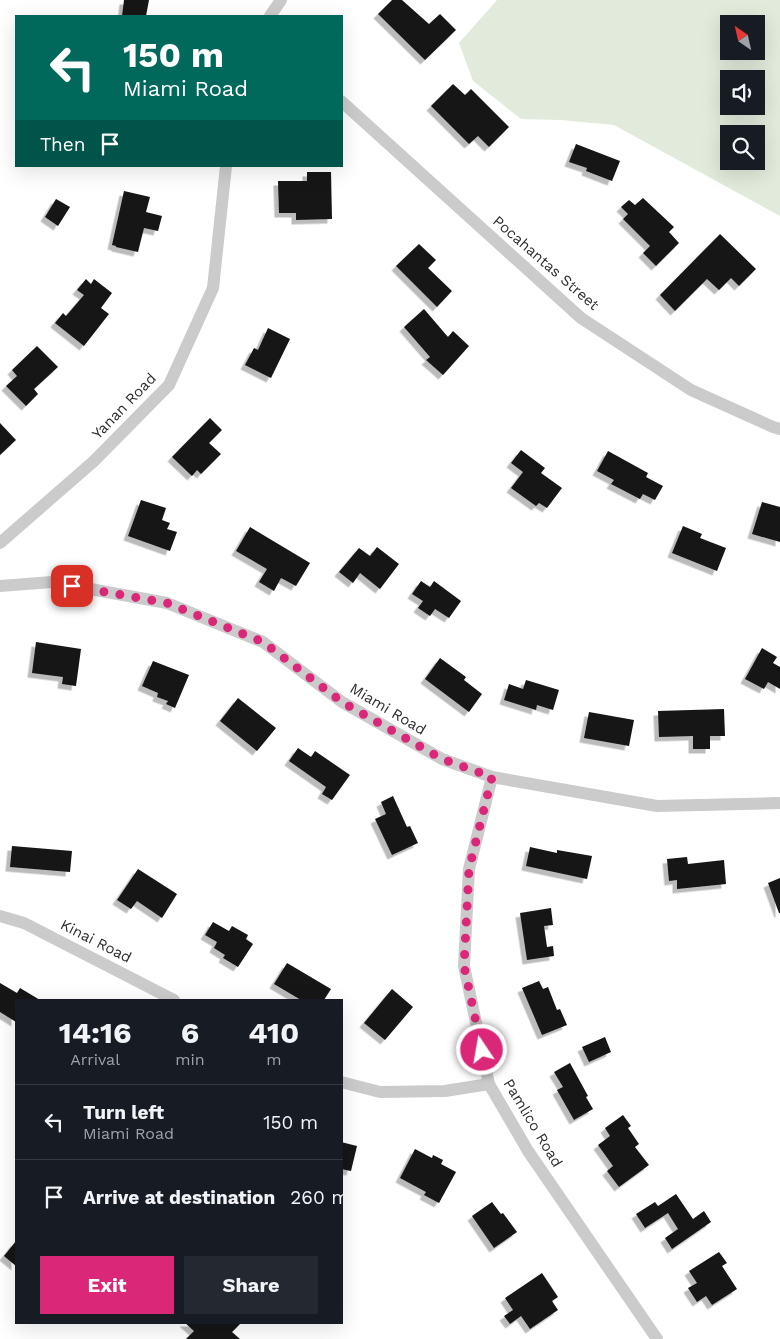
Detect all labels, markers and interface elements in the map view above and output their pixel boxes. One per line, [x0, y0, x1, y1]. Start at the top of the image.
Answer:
north arrow [720, 15, 765, 60]
map controls [720, 15, 765, 170]
text: 150 m [123, 34, 224, 76]
icon: left [40, 35, 105, 100]
button: sound [720, 70, 765, 115]
text: Miami Road [123, 76, 248, 101]
button: search [720, 125, 765, 170]
icon: arrive [96, 130, 124, 158]
text: Then [40, 133, 86, 156]
street label: Pocahantas Street [489, 212, 603, 314]
street label: Yanan Road [88, 369, 160, 443]
pin [51, 565, 93, 607]
icon: arrive [58, 572, 86, 600]
street label: Miami Road [347, 679, 429, 739]
street label: Kinai Road [57, 915, 135, 967]
text: 14:16 [59, 1015, 132, 1050]
text: 6 [181, 1015, 199, 1050]
text: 410 [248, 1015, 299, 1050]
position arrow [455, 1023, 507, 1075]
text: Arrival [70, 1050, 120, 1069]
text: min [175, 1050, 205, 1069]
text: m [266, 1050, 281, 1069]
street label: Pamlico Road [500, 1076, 566, 1170]
text: Turn left [83, 1101, 164, 1124]
icon: left [40, 1108, 68, 1136]
text: 150 m [263, 1111, 318, 1134]
text: Miami Road [83, 1124, 174, 1143]
icon: arrive [40, 1183, 68, 1211]
text: Arrive at destination [83, 1186, 275, 1209]
text: 260 m [290, 1186, 349, 1209]
button: Exit [40, 1256, 174, 1314]
button: Share [184, 1256, 318, 1314]

